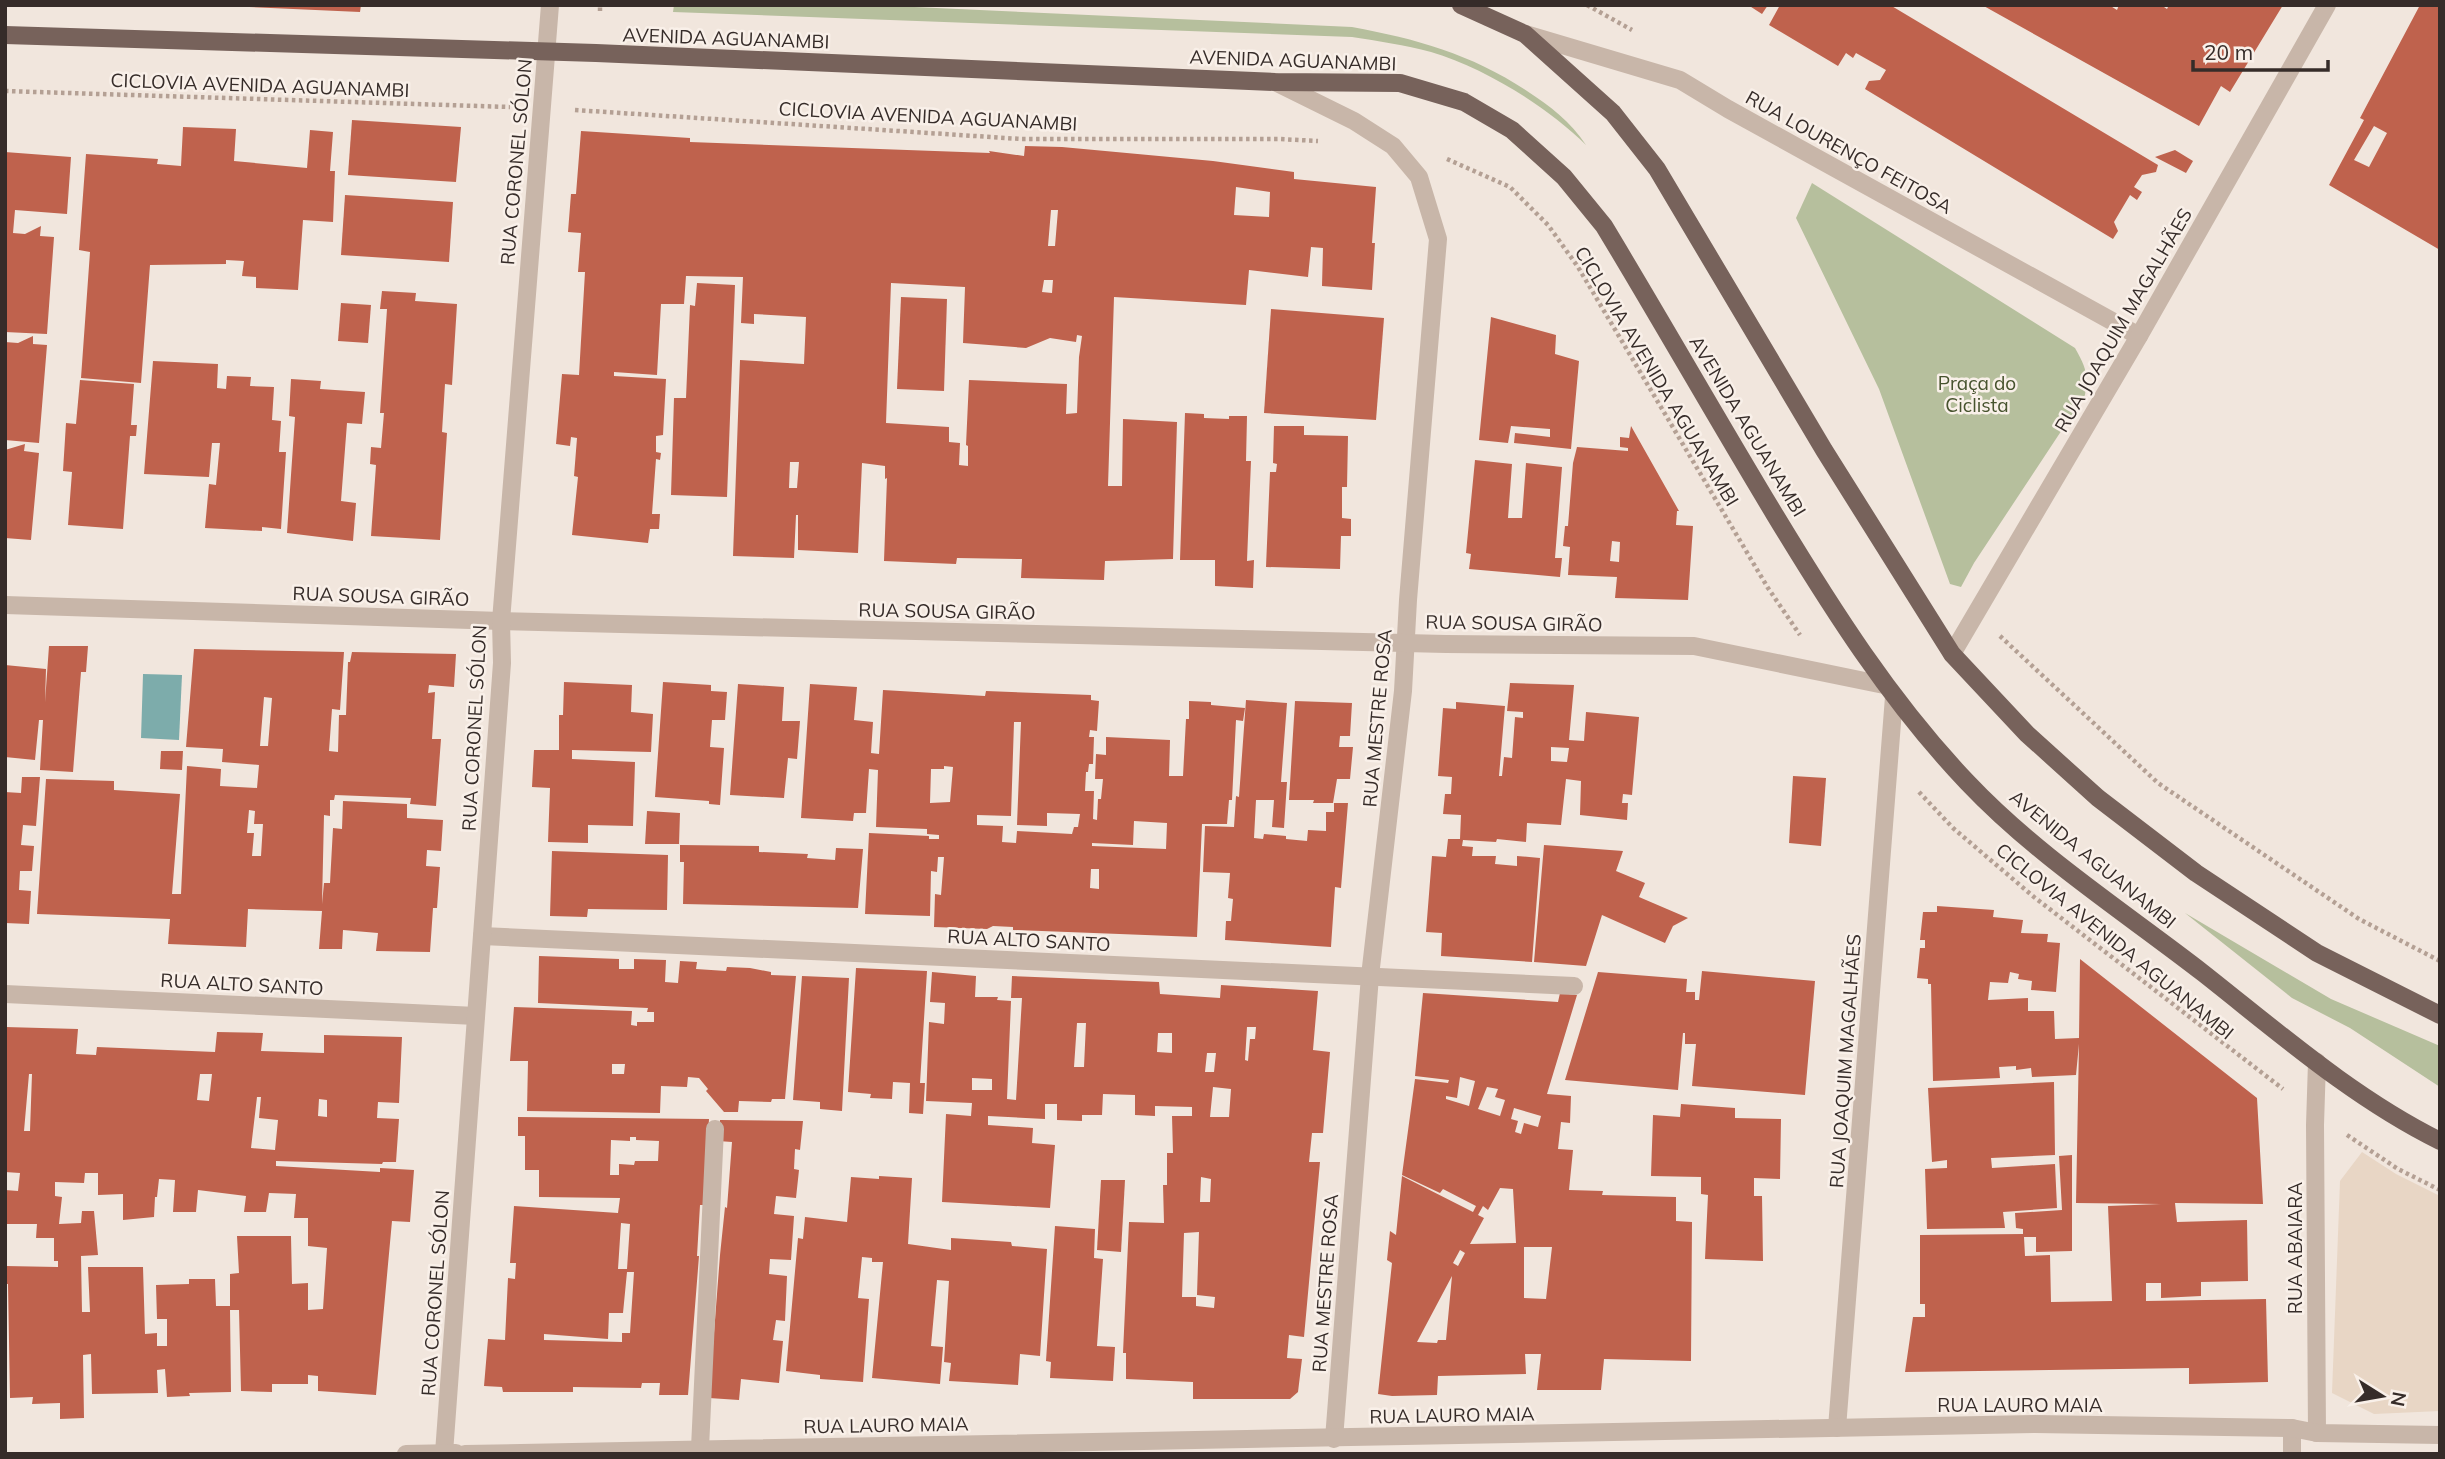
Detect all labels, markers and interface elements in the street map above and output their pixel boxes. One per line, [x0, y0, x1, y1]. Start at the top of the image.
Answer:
street label: AVENIDA AGUANAMBI [622, 22, 830, 54]
scale bar [2193, 28, 2328, 72]
text: 20 m [2204, 39, 2253, 65]
street label: AVENIDA AGUANAMBI [1189, 44, 1397, 76]
street label: RUA CORONEL SÓLON [495, 58, 537, 266]
street label: CICLOVIA AVENIDA AGUANAMBI [110, 68, 410, 102]
street label: RUA LOURENÇO FEITOSA [1741, 85, 1957, 219]
street label: CICLOVIA AVENIDA AGUANAMBI [778, 96, 1078, 136]
street label: RUA JOAQUIM MAGALHÃES [2049, 204, 2197, 436]
street label: CICLOVIA AVENIDA AGUANAMBI [1570, 242, 1744, 510]
street label: AVENIDA AGUANAMBI [1684, 331, 1812, 521]
park label: Praça do Ciclista [1938, 371, 2016, 417]
street label: RUA SOUSA GIRÃO [292, 581, 470, 611]
street label: RUA SOUSA GIRÃO [858, 597, 1036, 625]
street label: RUA SOUSA GIRÃO [1425, 609, 1603, 637]
street label: RUA CORONEL SÓLON [457, 624, 491, 832]
street label: RUA MESTRE ROSA [1357, 628, 1397, 808]
street label: AVENIDA AGUANAMBI [2005, 785, 2181, 933]
street label: CICLOVIA AVENIDA AGUANAMBI [1991, 838, 2239, 1044]
street label: RUA ALTO SANTO [947, 924, 1111, 956]
street label: RUA JOAQUIM MAGALHÃES [1824, 933, 1866, 1189]
street label: RUA ALTO SANTO [160, 968, 324, 1000]
street label: RUA ABAIARA [2283, 1182, 2307, 1314]
street label: RUA CORONEL SÓLON [416, 1189, 454, 1397]
street label: RUA MESTRE ROSA [1307, 1193, 1343, 1373]
north arrow [2347, 1361, 2417, 1431]
text: N [2386, 1390, 2412, 1409]
street label: RUA LAURO MAIA [1937, 1393, 2103, 1417]
street label: RUA LAURO MAIA [1369, 1402, 1535, 1428]
street label: RUA LAURO MAIA [803, 1412, 969, 1438]

